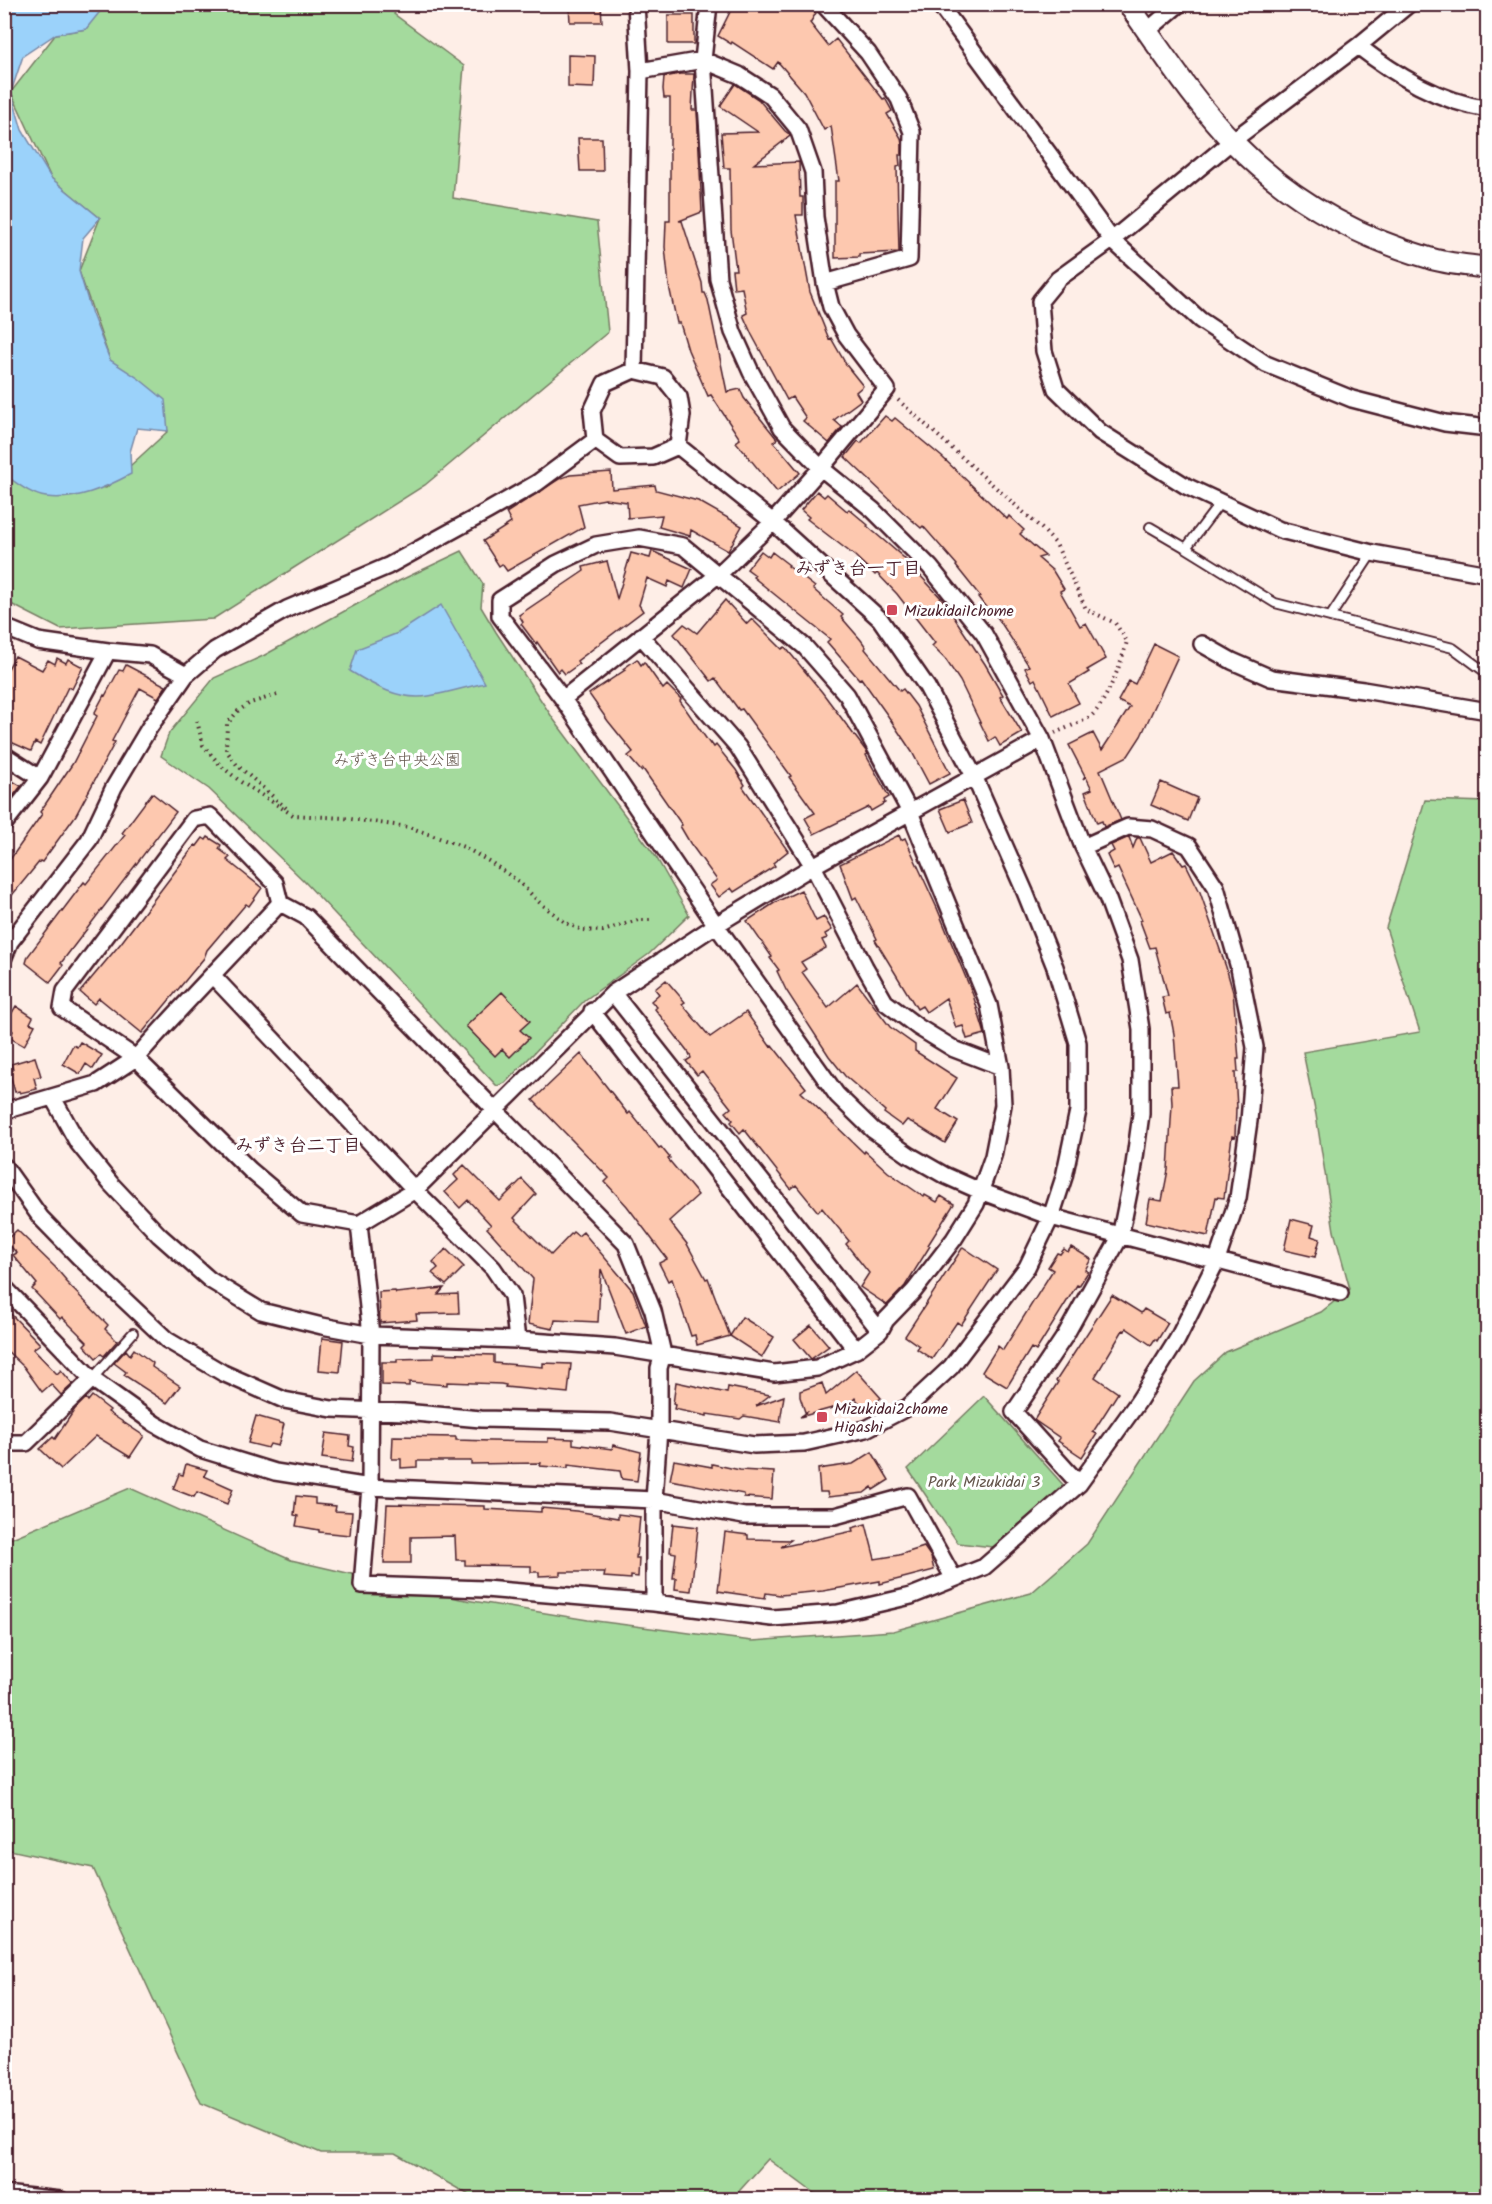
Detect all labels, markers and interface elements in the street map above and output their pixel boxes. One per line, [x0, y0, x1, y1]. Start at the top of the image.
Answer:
district label: みずき台一丁目 [795, 555, 921, 584]
place label: Mizukidai1chome [904, 599, 1014, 624]
marker: Mizukidai1chome [885, 603, 899, 617]
park label: みずき台中央公園 [333, 748, 461, 773]
district label: みずき台二丁目 [235, 1132, 361, 1161]
place label: Mizukidai2chome Higashi [834, 1397, 948, 1440]
marker: Mizukidai2chome Higashi [815, 1410, 829, 1424]
park label: Park Mizukidai 3 [928, 1470, 1040, 1495]

